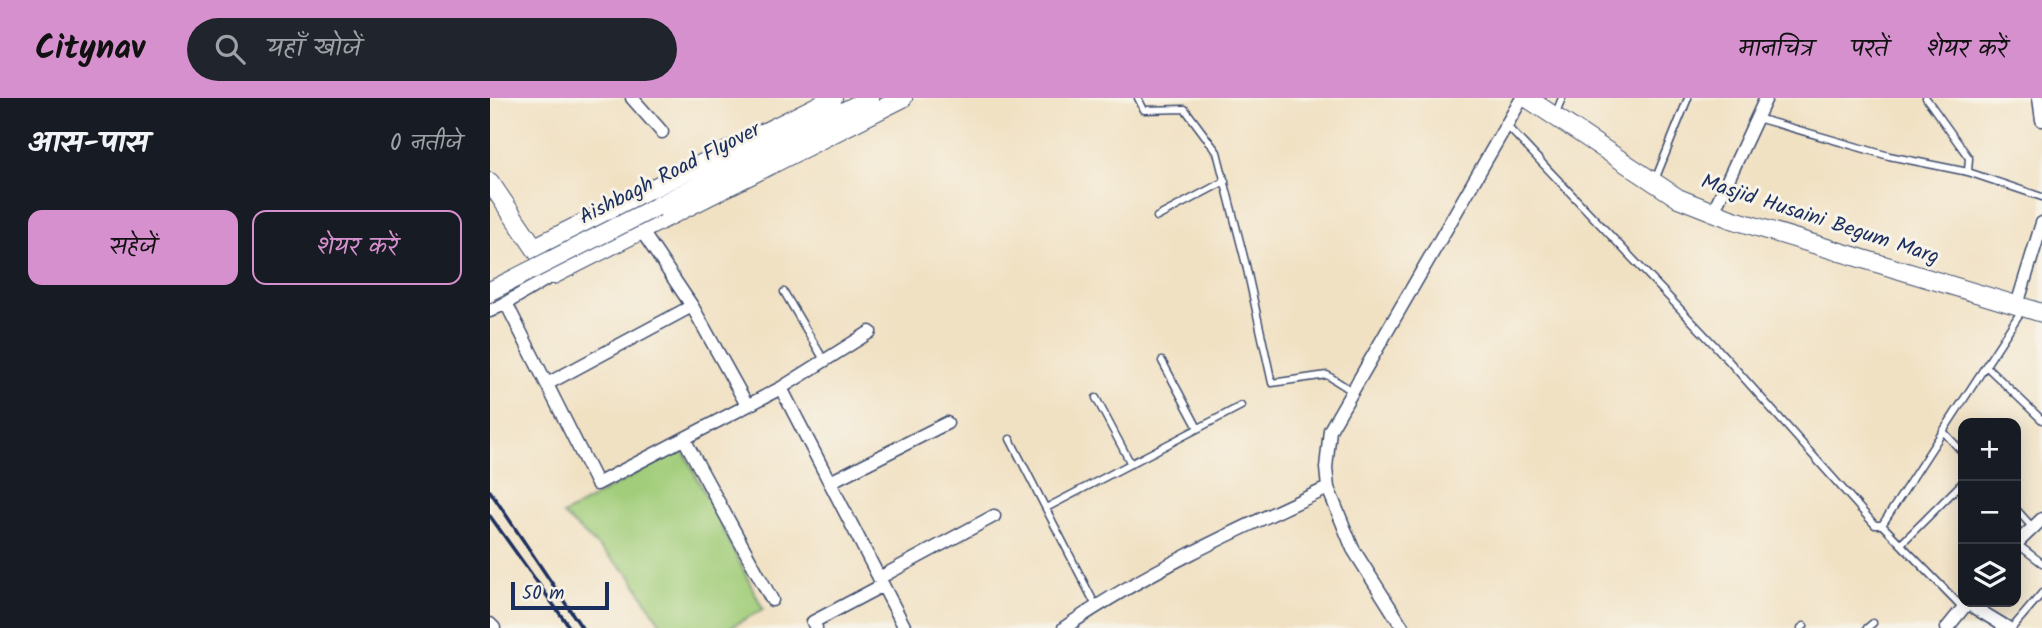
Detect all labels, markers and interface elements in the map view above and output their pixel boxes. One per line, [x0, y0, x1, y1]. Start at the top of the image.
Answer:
search box [187, 18, 677, 81]
text: Citynav [35, 23, 145, 76]
text: यहाँ खोजें [267, 28, 361, 70]
icon: search [211, 30, 249, 68]
text: मानचित्र [1738, 30, 1813, 69]
text: परतें [1851, 30, 1888, 69]
text: शेयर करें [1926, 30, 2007, 69]
street label: Aishbagh Road Flyover [574, 113, 767, 234]
text: आस-पास [28, 120, 149, 168]
text: 0 नतीजे [390, 126, 462, 162]
street label: Masjid Husaini Begum Marg [1697, 166, 1943, 274]
button: सहेजें [28, 210, 238, 285]
button: शेयर करें [252, 210, 462, 285]
map controls [1958, 418, 2021, 607]
button: + [1958, 418, 2021, 481]
button: − [1958, 481, 2021, 544]
button: layers [1958, 544, 2021, 607]
scale bar [511, 579, 609, 611]
text: 50 m [522, 579, 564, 609]

